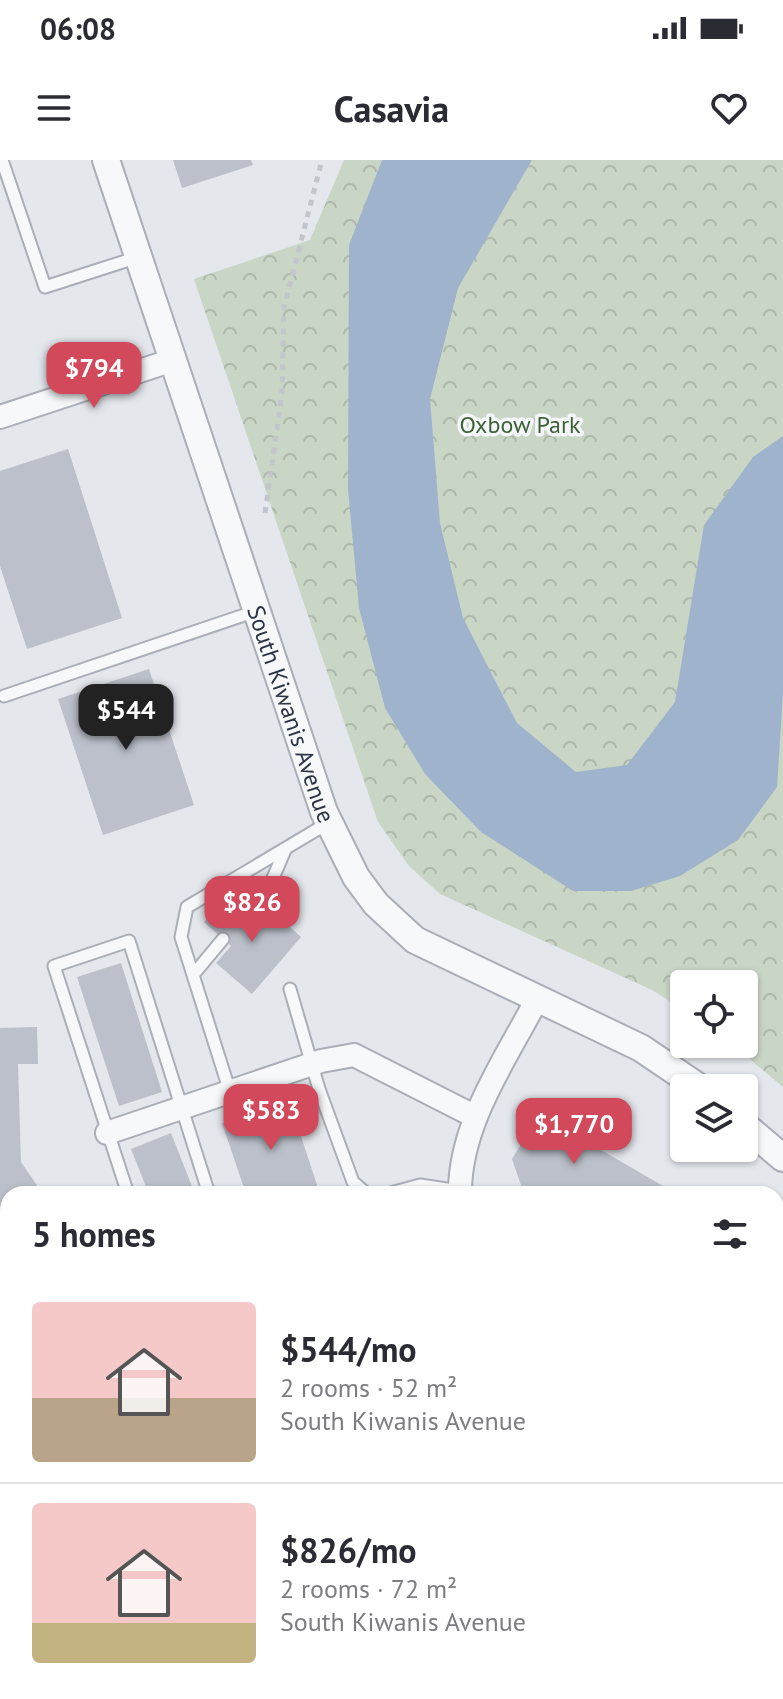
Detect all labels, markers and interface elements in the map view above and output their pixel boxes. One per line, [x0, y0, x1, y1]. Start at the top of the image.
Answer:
text: 06:08 [40, 9, 116, 48]
text: Casavia [334, 85, 449, 132]
icon: menu [32, 86, 76, 130]
icon: heart [707, 86, 751, 130]
pin: $794 [47, 342, 141, 410]
text: $794 [65, 351, 123, 384]
park label: Oxbow Park [459, 409, 581, 440]
street label: South Kiwanis Avenue [240, 601, 342, 828]
pin: $544 [79, 684, 173, 752]
text: $544 [97, 693, 155, 726]
pin: $826 [205, 876, 299, 944]
text: $826 [223, 885, 281, 918]
map controls [670, 970, 758, 1162]
button: locate [670, 970, 758, 1058]
button: layers [670, 1074, 758, 1162]
pin: $583 [224, 1084, 318, 1152]
text: $583 [242, 1093, 300, 1126]
pin: $1,770 [509, 1098, 639, 1166]
text: $1,770 [534, 1107, 614, 1140]
text: 5 homes [32, 1212, 156, 1256]
icon: filters [708, 1212, 752, 1256]
text: $544/mo [280, 1327, 417, 1371]
icon: home [96, 1334, 192, 1430]
text: 2 rooms · 52 m² [280, 1371, 457, 1404]
text: South Kiwanis Avenue [280, 1404, 526, 1437]
text: $826/mo [280, 1528, 417, 1572]
icon: home [96, 1535, 192, 1631]
text: 2 rooms · 72 m² [280, 1572, 457, 1605]
text: South Kiwanis Avenue [280, 1605, 526, 1638]

